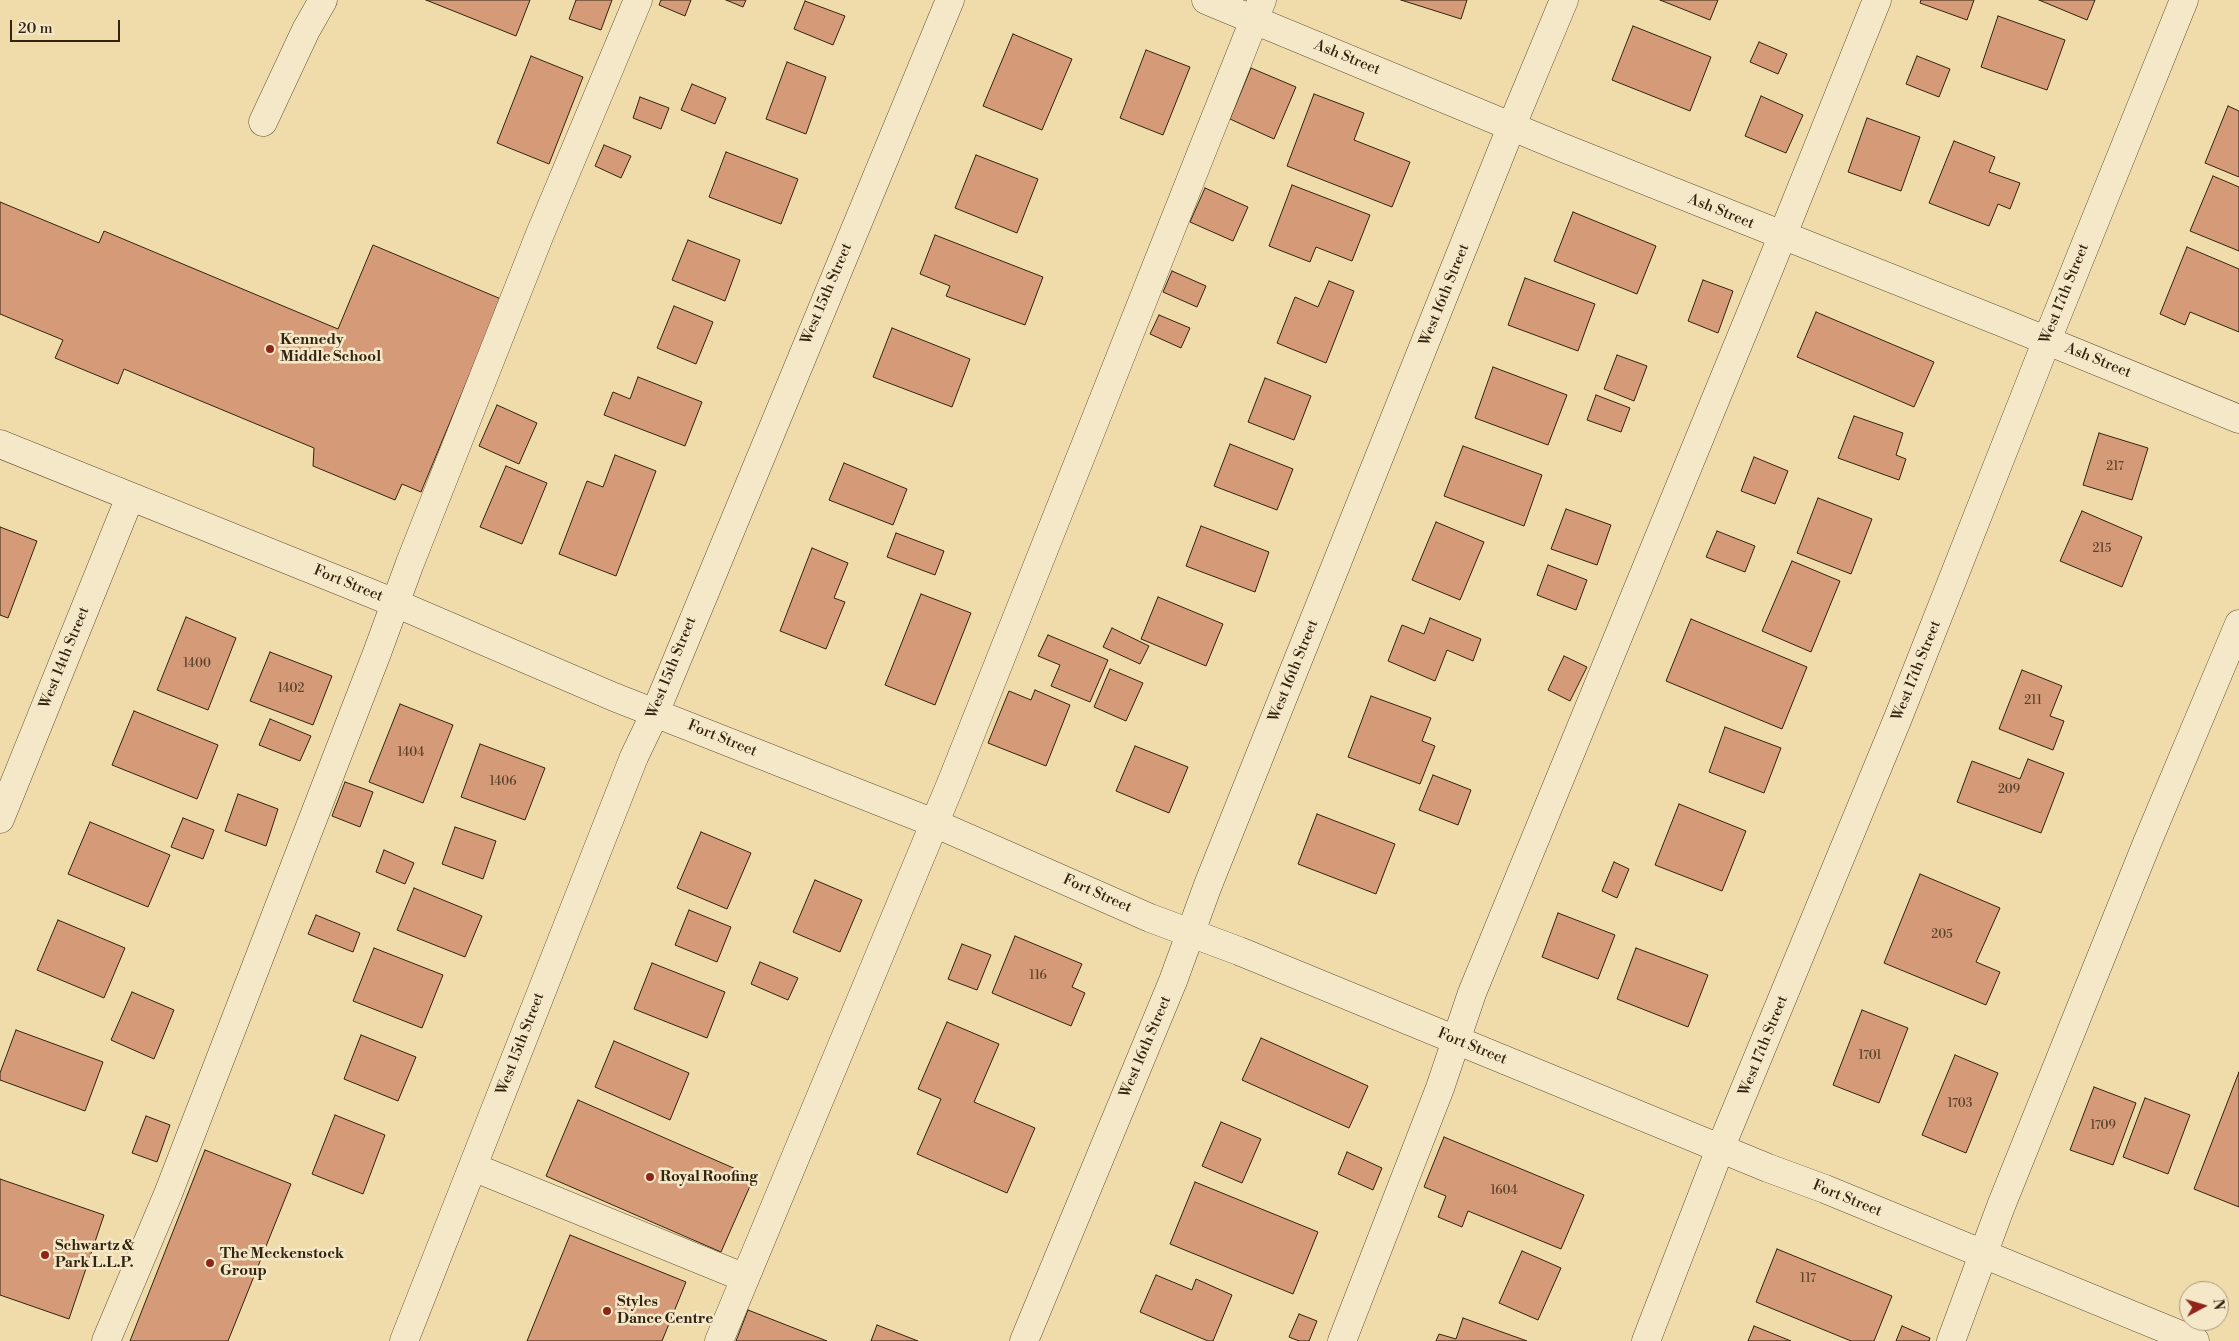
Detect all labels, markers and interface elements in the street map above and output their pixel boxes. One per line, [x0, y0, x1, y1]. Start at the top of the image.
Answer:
scale bar [12, 10, 122, 42]
text: 20 m [18, 19, 53, 38]
street label: Ash Street [1311, 37, 1383, 79]
street label: Ash Street [1685, 191, 1757, 233]
street label: West 15th Street [798, 241, 856, 347]
street label: West 16th Street [1416, 241, 1474, 349]
street label: West 17th Street [2037, 241, 2093, 347]
place label: Kennedy Middle School [280, 331, 381, 366]
street label: Ash Street [2062, 340, 2134, 382]
marker: Kennedy Middle School [264, 343, 276, 355]
house number: 217 [2106, 460, 2124, 474]
house number: 215 [2093, 542, 2111, 556]
street label: Fort Street [311, 562, 385, 606]
street label: West 14th Street [36, 604, 94, 712]
street label: West 15th Street [643, 614, 701, 722]
street label: West 16th Street [1265, 617, 1323, 725]
street label: West 17th Street [1889, 618, 1945, 724]
house number: 1400 [183, 657, 211, 671]
house number: 1402 [278, 682, 304, 696]
house number: 211 [2024, 694, 2042, 708]
street label: Fort Street [685, 717, 759, 761]
house number: 1404 [398, 746, 424, 760]
house number: 1406 [489, 775, 517, 789]
house number: 209 [1998, 783, 2020, 797]
street label: Fort Street [1060, 871, 1134, 917]
house number: 205 [1931, 928, 1953, 942]
house number: 116 [1029, 969, 1047, 983]
street label: West 15th Street [493, 990, 549, 1098]
street label: West 17th Street [1736, 993, 1792, 1099]
street label: West 16th Street [1117, 994, 1175, 1100]
street label: Fort Street [1435, 1025, 1509, 1069]
house number: 1701 [1858, 1049, 1882, 1063]
house number: 1703 [1948, 1097, 1972, 1111]
house number: 1709 [2090, 1119, 2116, 1133]
place label: Royal Roofing [660, 1168, 758, 1186]
marker: Royal Roofing [644, 1171, 656, 1183]
street label: Fort Street [1810, 1177, 1884, 1221]
house number: 1604 [1490, 1184, 1518, 1198]
place label: Schwartz & Park L.L.P. [55, 1237, 134, 1272]
place label: The Meckenstock Group [220, 1245, 344, 1280]
marker: Schwartz & Park L.L.P. [39, 1249, 51, 1261]
marker: The Meckenstock Group [204, 1257, 216, 1269]
house number: 117 [1800, 1272, 1816, 1286]
north arrow [2179, 1281, 2229, 1331]
place label: Styles Dance Centre [617, 1293, 713, 1328]
text: N [2208, 1298, 2227, 1311]
marker: Styles Dance Centre [601, 1305, 613, 1317]

